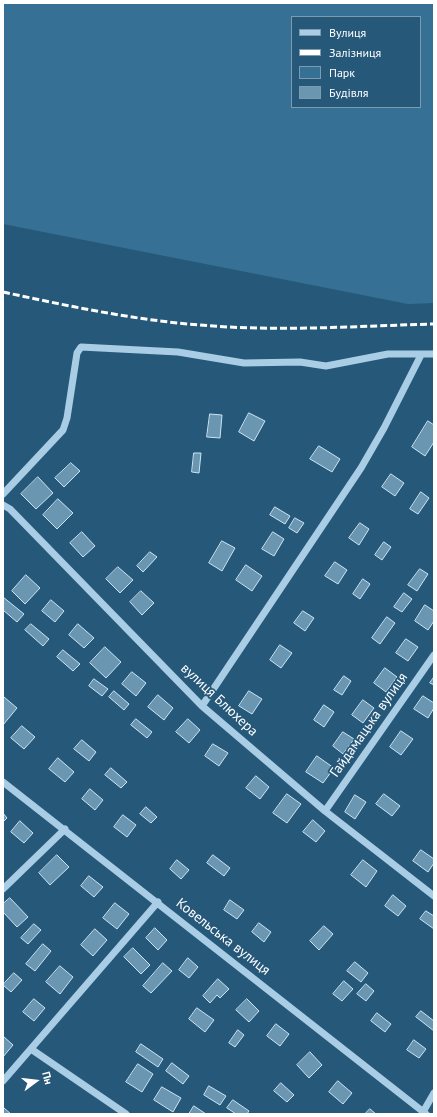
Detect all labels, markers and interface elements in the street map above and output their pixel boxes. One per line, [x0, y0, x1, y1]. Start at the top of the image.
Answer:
legend [291, 16, 421, 108]
text: Вулиця [329, 25, 366, 40]
text: Залізниця [329, 45, 381, 60]
text: Парк [329, 65, 355, 80]
text: Будівля [329, 85, 368, 100]
street label: вулиця Блюхера [177, 660, 261, 740]
street label: Гайдамацька вулиця [327, 670, 411, 780]
street label: Ковельська вулиця [173, 895, 273, 979]
north arrow [16, 1061, 56, 1101]
text: Пн [39, 1070, 56, 1086]

